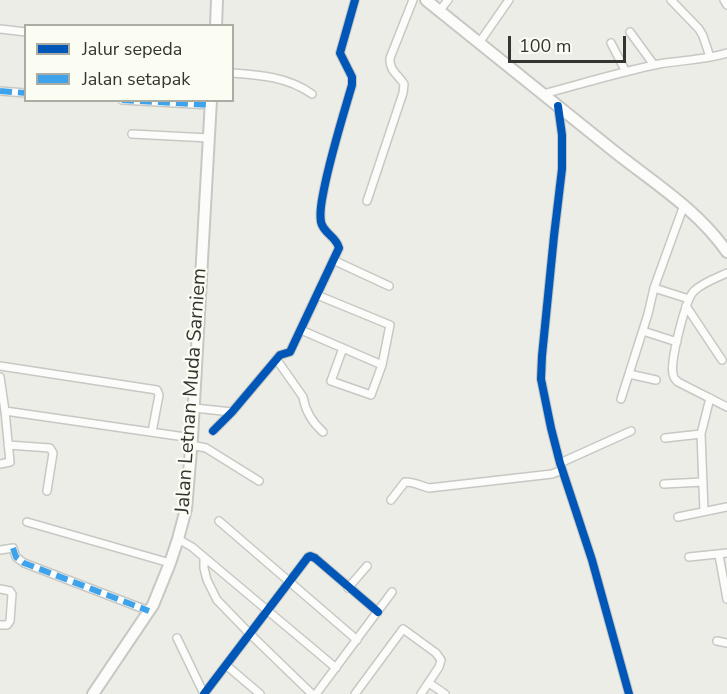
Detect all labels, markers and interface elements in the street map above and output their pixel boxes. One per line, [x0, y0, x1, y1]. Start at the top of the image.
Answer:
legend [24, 24, 234, 102]
scale bar [511, 24, 630, 62]
text: 100 m [519, 34, 571, 58]
text: Jalur sepeda [82, 37, 182, 61]
text: Jalan setapak [82, 67, 190, 91]
street label: Jalan Letnan Muda Sarniem [171, 267, 213, 515]

